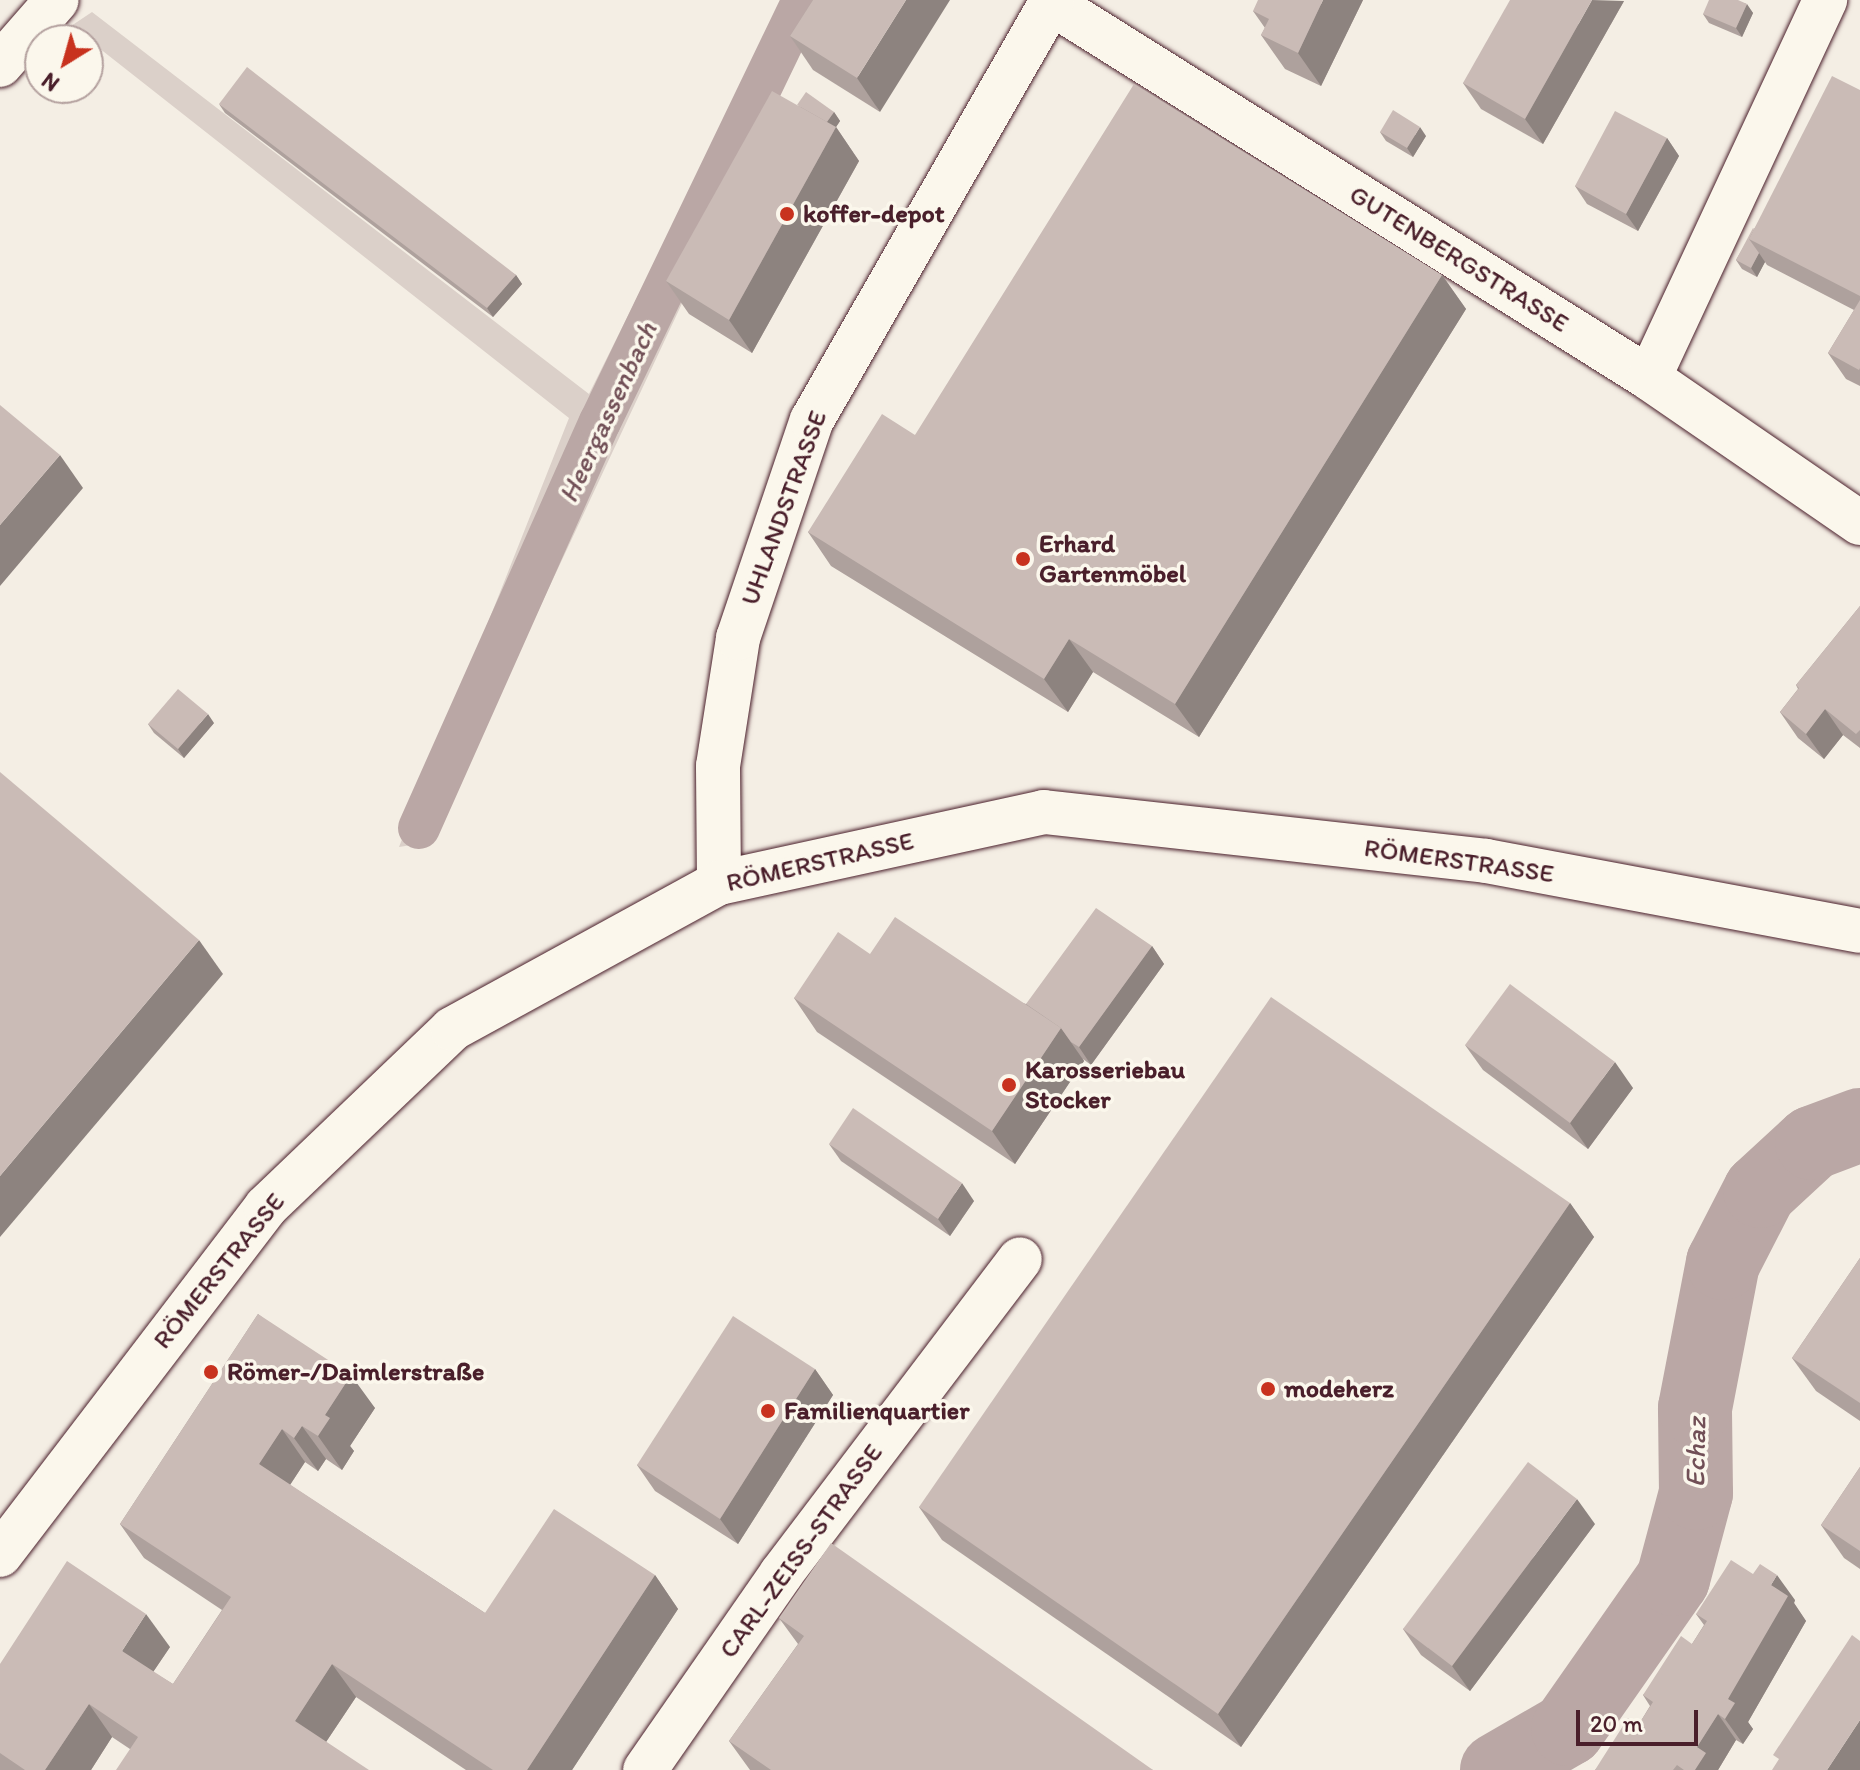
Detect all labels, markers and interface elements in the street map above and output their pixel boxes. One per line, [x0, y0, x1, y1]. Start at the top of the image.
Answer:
north arrow [24, 24, 104, 104]
text: N [36, 67, 65, 97]
street label: GUTENBERGSTRASSE [1344, 179, 1574, 339]
place label: koffer-depot [803, 198, 944, 230]
marker: koffer-depot [778, 205, 796, 223]
water label: Heergassenbach [551, 316, 663, 508]
street label: UHLANDSTRASSE [734, 406, 834, 610]
place label: Erhard Gartenmöbel [1039, 528, 1186, 590]
marker: Erhard Gartenmöbel [1014, 550, 1032, 568]
street label: RÖMERSTRASSE [723, 825, 917, 899]
street label: RÖMERSTRASSE [1362, 832, 1556, 890]
place label: Karosseriebau Stocker [1025, 1054, 1185, 1116]
marker: Karosseriebau Stocker [1000, 1076, 1018, 1094]
street label: RÖMERSTRASSE [147, 1187, 291, 1355]
place label: Römer-/Daimlerstraße [227, 1356, 484, 1388]
marker: Römer-/Daimlerstraße [202, 1363, 220, 1381]
place label: modeherz [1284, 1373, 1394, 1405]
marker: modeherz [1259, 1380, 1277, 1398]
place label: Familienquartier [784, 1395, 970, 1427]
marker: Familienquartier [759, 1402, 777, 1420]
water label: Echaz [1678, 1416, 1712, 1488]
street label: CARL-ZEISS-STRASSE [713, 1438, 889, 1664]
scale bar [1580, 1694, 1702, 1744]
text: 20 m [1590, 1709, 1643, 1738]

